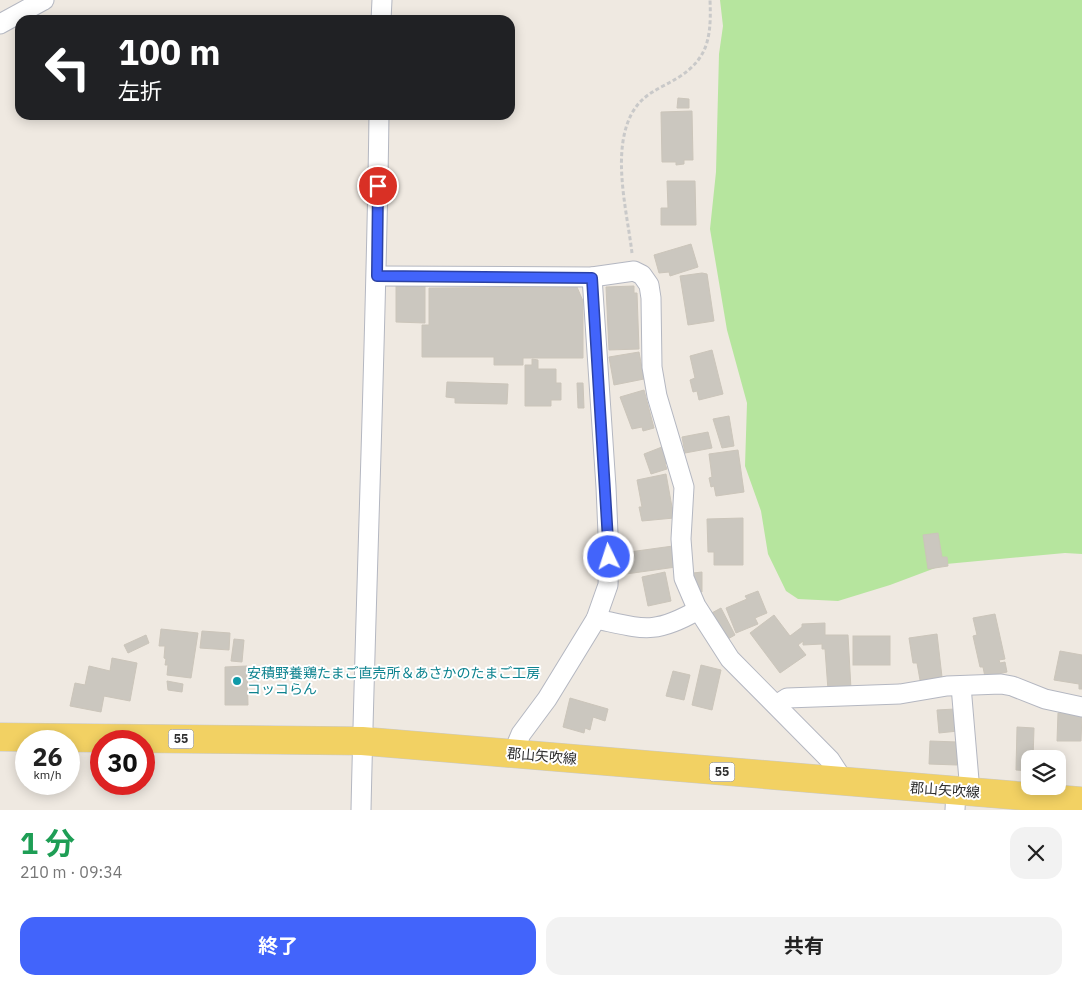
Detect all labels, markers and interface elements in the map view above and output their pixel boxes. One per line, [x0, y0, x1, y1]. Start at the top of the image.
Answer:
text: 100 m [118, 29, 221, 75]
icon: left [35, 35, 100, 100]
text: 左折 [118, 76, 162, 105]
pin [357, 165, 399, 207]
icon: arrive [364, 172, 392, 200]
position arrow [582, 530, 634, 582]
place label: 安積野養鶏たまご直売所＆あさかのたまご工房 コッコらん [247, 664, 540, 698]
marker: 安積野養鶏たまご直売所＆あさかのたまご工房 コッコらん [231, 675, 243, 687]
speed limit sign: 30 [90, 730, 155, 795]
road number: 55 [168, 730, 194, 749]
text: 26 [32, 740, 63, 773]
street label: 郡山矢吹線 [506, 744, 578, 768]
map controls [1021, 750, 1066, 795]
button: layers [1021, 750, 1066, 795]
road number: 55 [710, 762, 734, 782]
text: km/h [33, 767, 62, 782]
street label: 郡山矢吹線 [909, 779, 981, 801]
text: 1 分 [20, 823, 75, 862]
button: close [1010, 827, 1062, 879]
text: 210 m · 09:34 [20, 862, 122, 882]
button: 終了 [20, 917, 536, 975]
button: 共有 [546, 917, 1062, 975]

